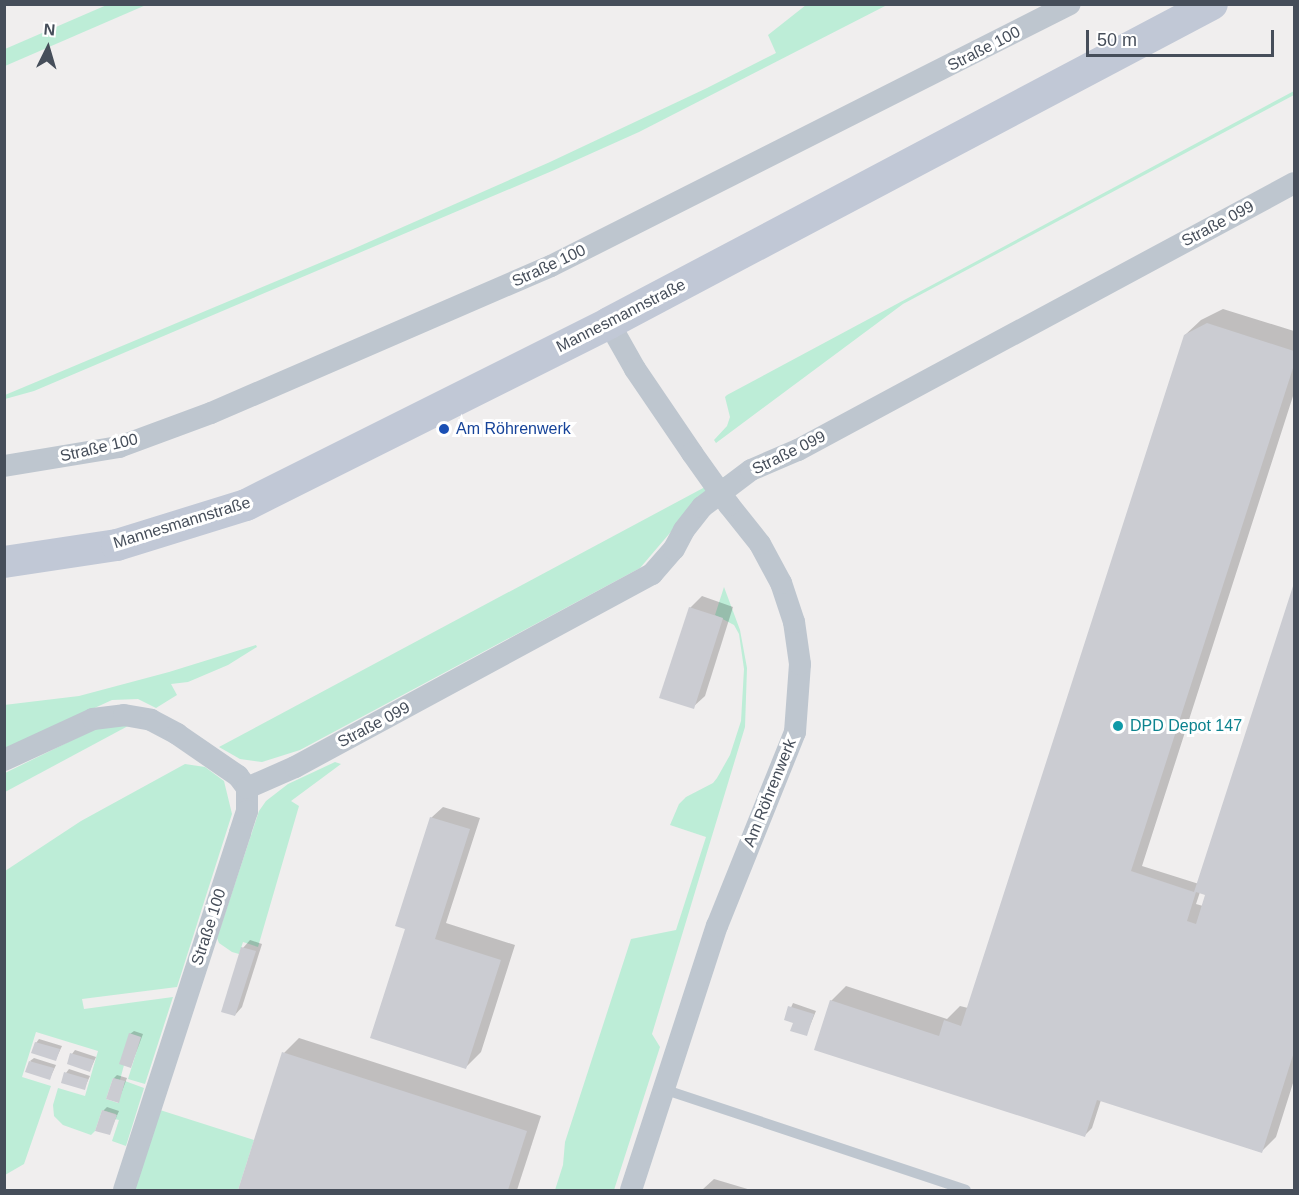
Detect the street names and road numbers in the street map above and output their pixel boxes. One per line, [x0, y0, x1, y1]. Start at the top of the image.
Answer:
street label: Straße 100 [944, 22, 1024, 76]
street label: Straße 099 [1179, 197, 1257, 251]
street label: Straße 100 [509, 241, 589, 291]
street label: Mannesmannstraße [553, 275, 689, 357]
street label: Straße 099 [749, 427, 829, 479]
street label: Straße 100 [58, 430, 140, 466]
street label: Mannesmannstraße [111, 493, 253, 553]
street label: Straße 099 [335, 698, 413, 752]
street label: Am Röhrenwerk [740, 736, 800, 850]
street label: Straße 100 [188, 886, 230, 968]

